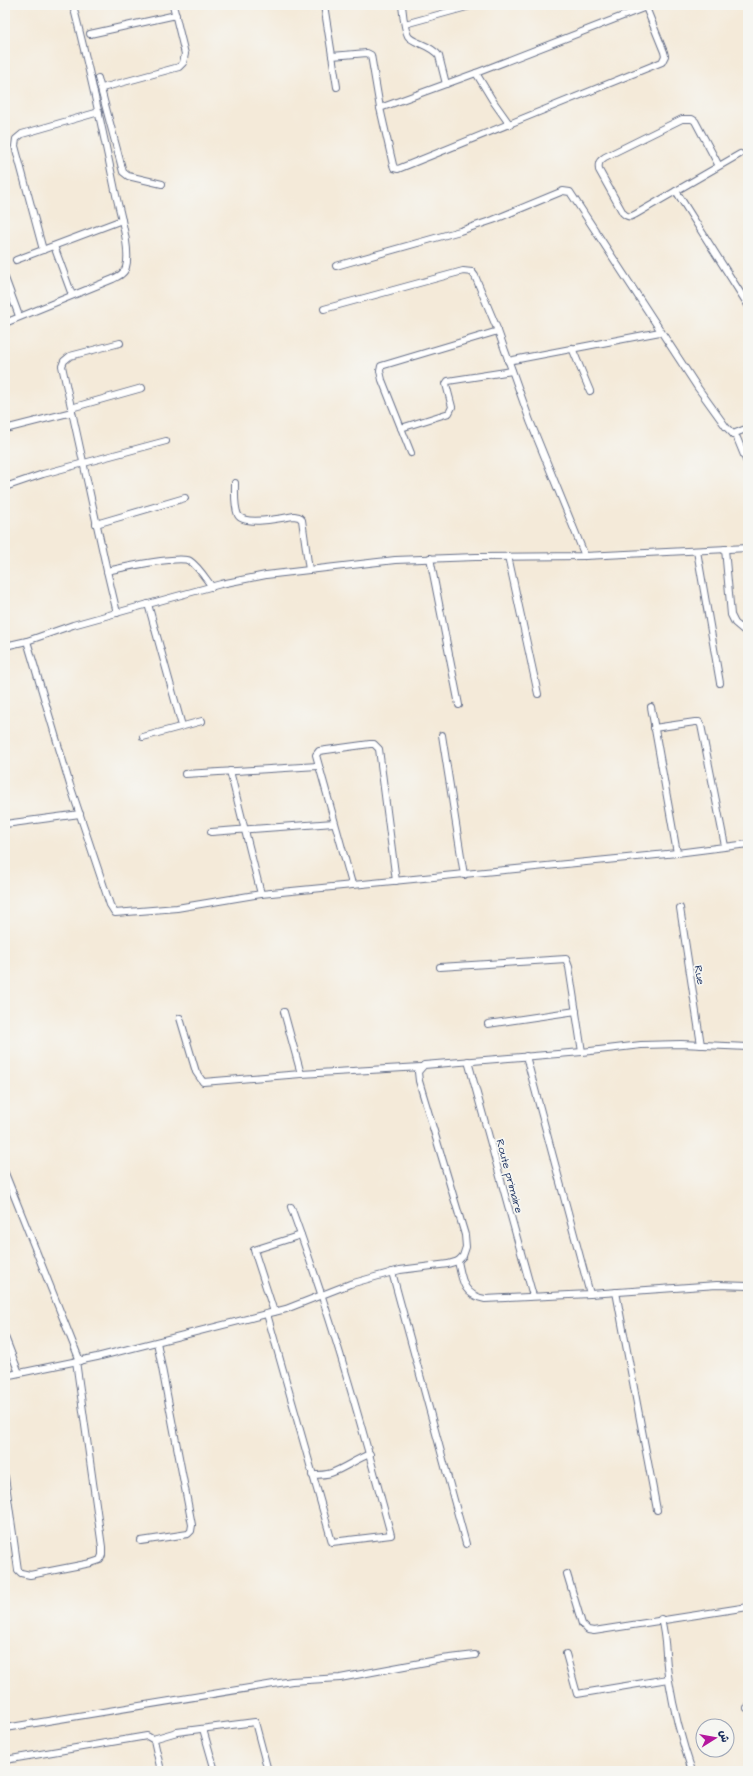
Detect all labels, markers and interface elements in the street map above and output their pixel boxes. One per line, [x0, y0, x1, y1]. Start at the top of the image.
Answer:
street label: Rue [691, 964, 708, 986]
street label: Route primaire [492, 1137, 527, 1215]
north arrow [695, 1718, 735, 1758]
text: ش [716, 1729, 733, 1744]

